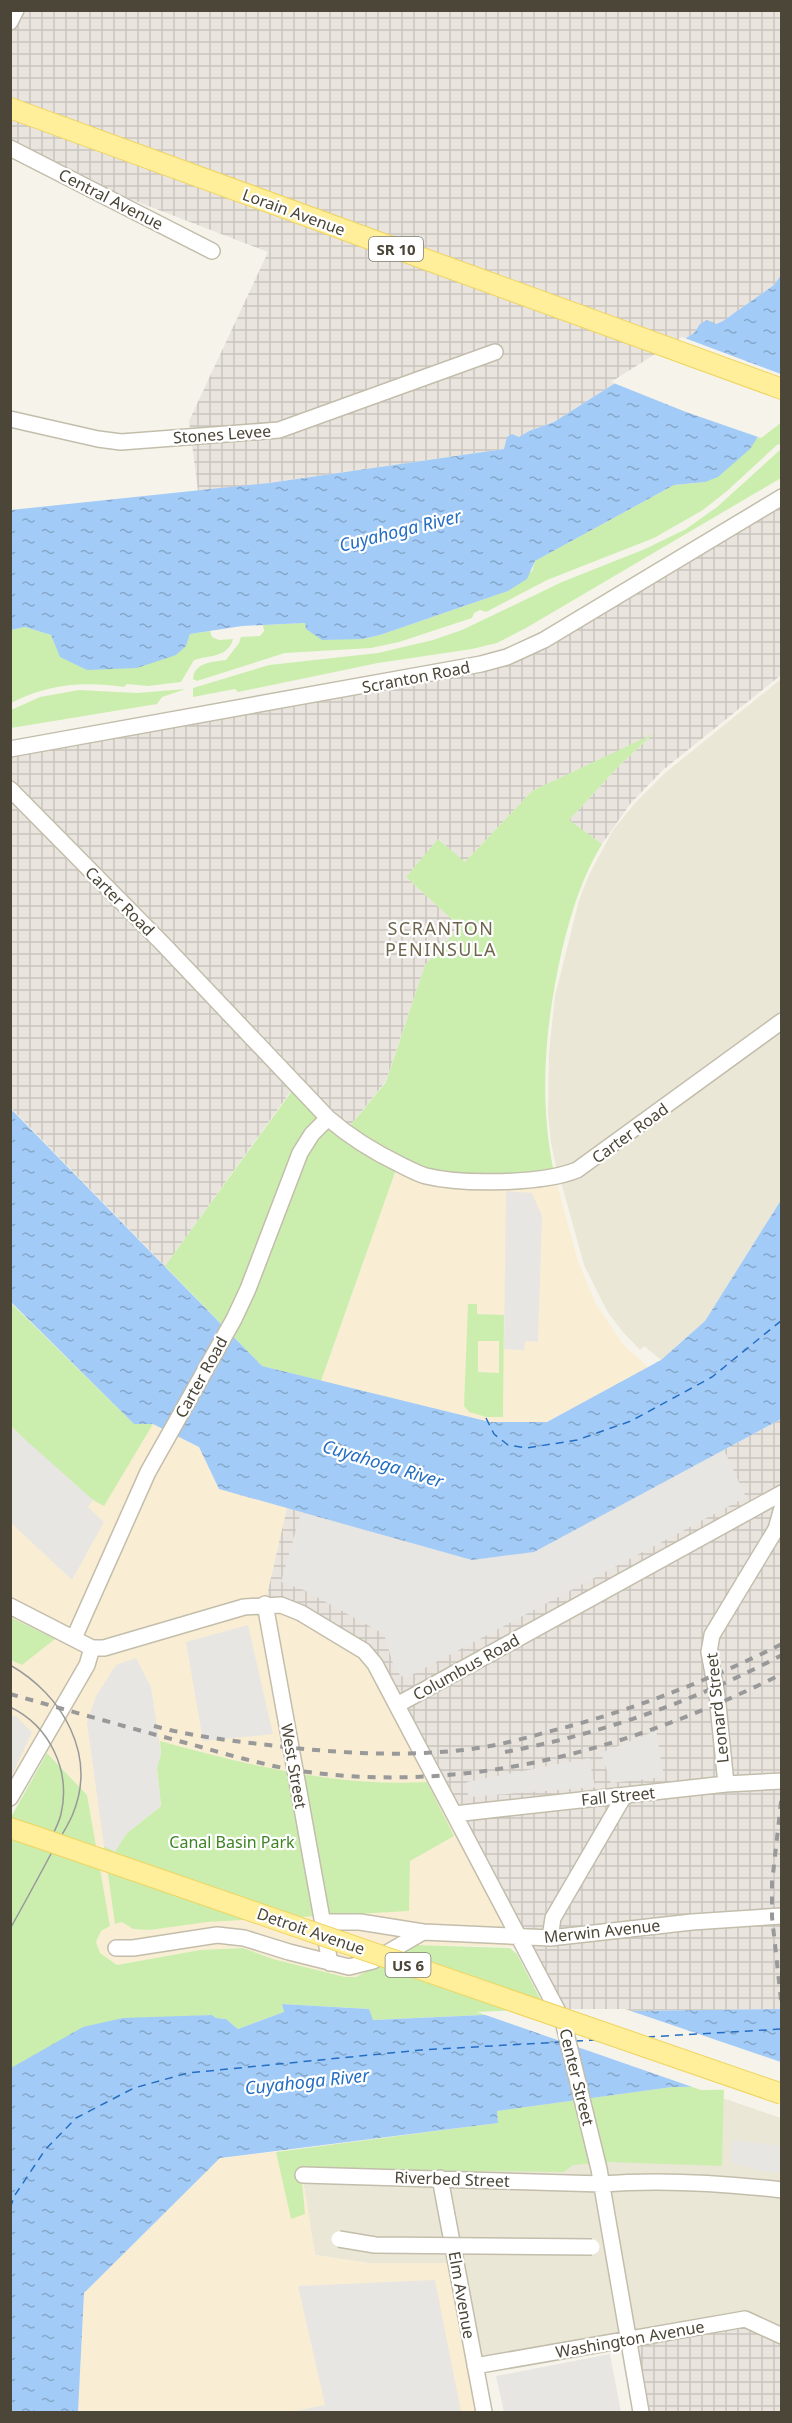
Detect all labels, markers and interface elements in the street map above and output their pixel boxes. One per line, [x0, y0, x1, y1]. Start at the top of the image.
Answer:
street label: Central Avenue [55, 163, 167, 235]
street label: Lorain Avenue [240, 183, 348, 241]
road number: SR 10 [369, 237, 423, 261]
street label: Stones Levee [172, 420, 272, 448]
water label: Cuyahoga River [336, 503, 464, 557]
street label: Scranton Road [360, 656, 472, 698]
street label: Carter Road [81, 862, 159, 940]
district label: SCRANTON PENINSULA [385, 916, 497, 961]
street label: Carter Road [587, 1098, 673, 1168]
street label: Carter Road [170, 1332, 232, 1422]
water label: Cuyahoga River [320, 1433, 447, 1493]
street label: Columbus Road [409, 1629, 523, 1705]
street label: Leonard Street [700, 1651, 734, 1764]
street label: West Street [276, 1722, 312, 1810]
street label: Fall Street [580, 1781, 656, 1811]
park label: Canal Basin Park [169, 1831, 295, 1853]
street label: Detroit Avenue [254, 1902, 368, 1960]
street label: Merwin Avenue [543, 1914, 661, 1948]
road number: US 6 [386, 1953, 430, 1977]
street label: Center Street [554, 2026, 600, 2128]
water label: Cuyahoga River [244, 2062, 371, 2099]
street label: Riverbed Street [394, 2166, 510, 2192]
street label: Elm Avenue [443, 2250, 481, 2340]
street label: Washington Avenue [554, 2315, 706, 2363]

